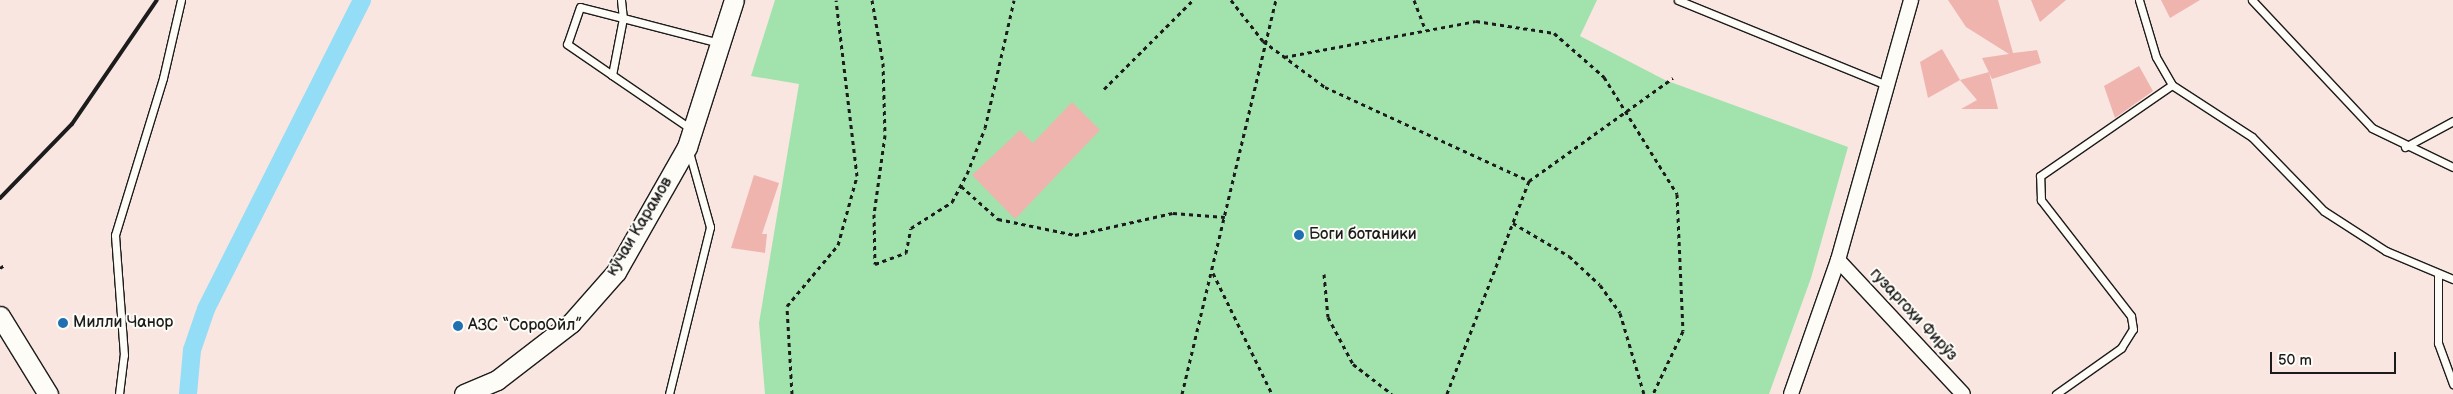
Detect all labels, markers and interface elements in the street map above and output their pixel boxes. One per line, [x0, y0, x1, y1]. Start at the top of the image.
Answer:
street label: кӯчаи Карамов [603, 174, 677, 280]
place label: Боги ботаники [1309, 225, 1417, 245]
marker: Боги ботаники [1293, 229, 1305, 241]
street label: гузаргоҳи Фирӯз [1865, 265, 1961, 365]
place label: Милли Чанор [73, 313, 173, 333]
place label: АЗС “СороОйл” [468, 316, 582, 336]
marker: Милли Чанор [57, 317, 69, 329]
marker: АЗС “СороОйл” [452, 320, 464, 332]
scale bar [2273, 342, 2399, 374]
text: 50 m [2278, 351, 2312, 370]

